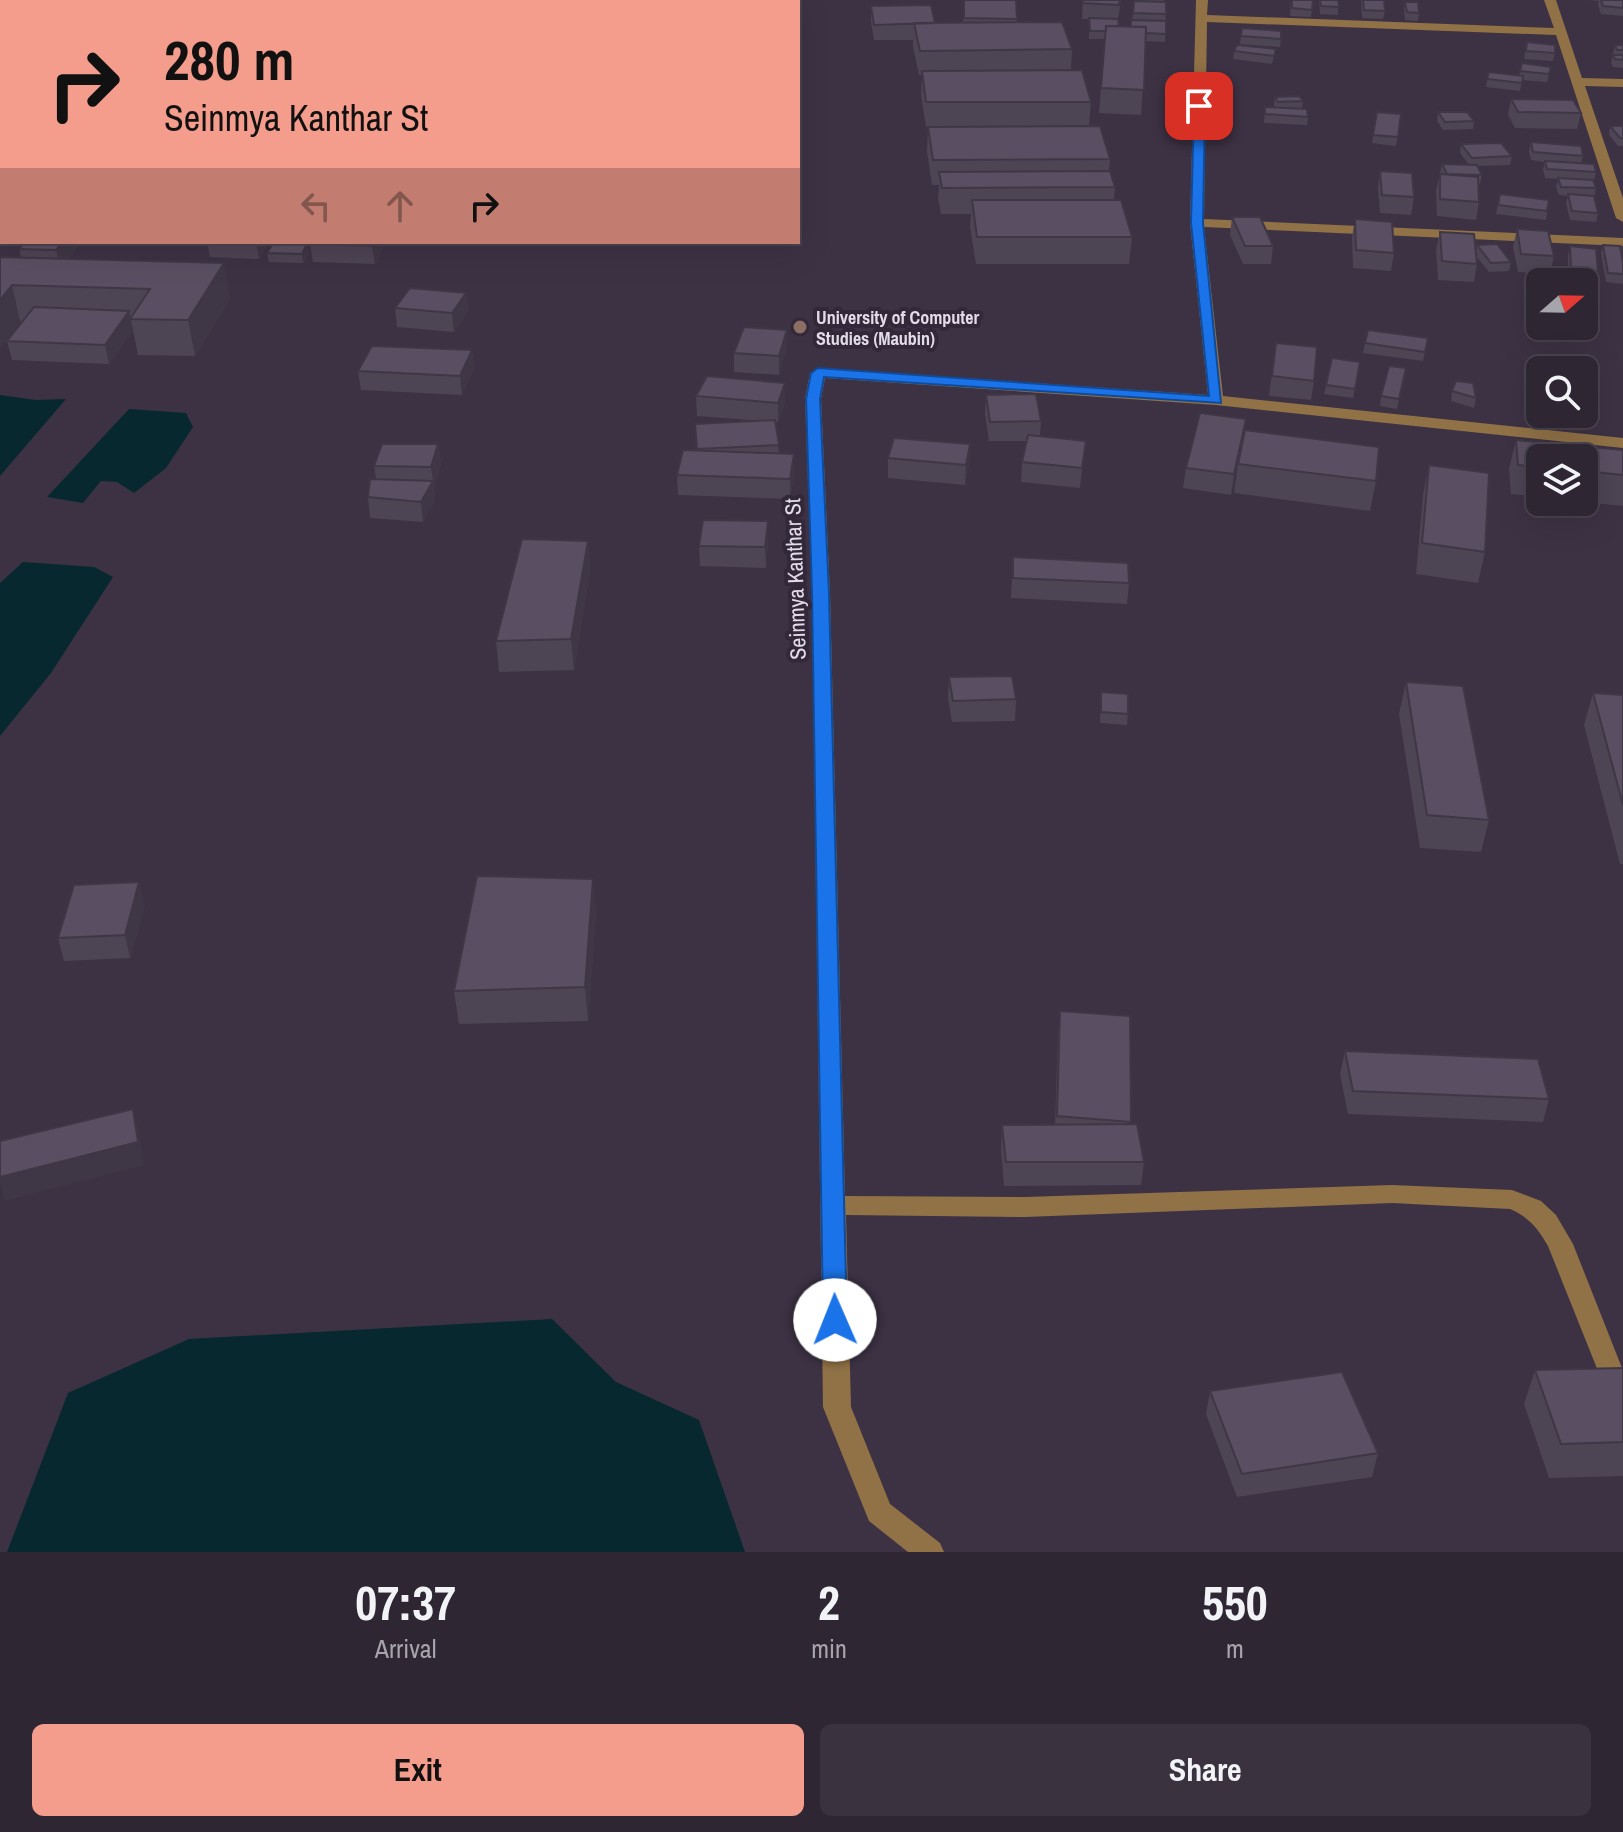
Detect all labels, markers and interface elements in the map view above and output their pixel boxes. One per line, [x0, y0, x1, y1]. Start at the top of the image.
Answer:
text: 280 m [164, 22, 294, 97]
icon: right [32, 32, 136, 136]
pin [1165, 72, 1233, 140]
icon: arrive [1177, 84, 1221, 128]
text: Seinmya Kanthar St [164, 94, 428, 142]
icon: left [294, 184, 338, 228]
icon: ahead [378, 184, 422, 228]
icon: right [462, 184, 506, 228]
north arrow [1526, 268, 1598, 340]
map controls [1526, 268, 1598, 516]
place label: University of Computer Studies (Maubin) [816, 305, 979, 351]
marker: University of Computer Studies (Maubin) [791, 318, 809, 336]
button: search [1526, 356, 1598, 428]
button: layers [1526, 444, 1598, 516]
street label: Seinmya Kanthar St [777, 498, 813, 660]
position arrow [793, 1278, 877, 1362]
text: 07:37 [355, 1570, 456, 1635]
text: 2 [818, 1570, 840, 1635]
text: 550 [1202, 1570, 1268, 1635]
text: Arrival [375, 1631, 436, 1666]
text: min [811, 1631, 847, 1666]
text: m [1226, 1631, 1244, 1666]
button: Exit [32, 1724, 804, 1816]
button: Share [820, 1724, 1591, 1816]

